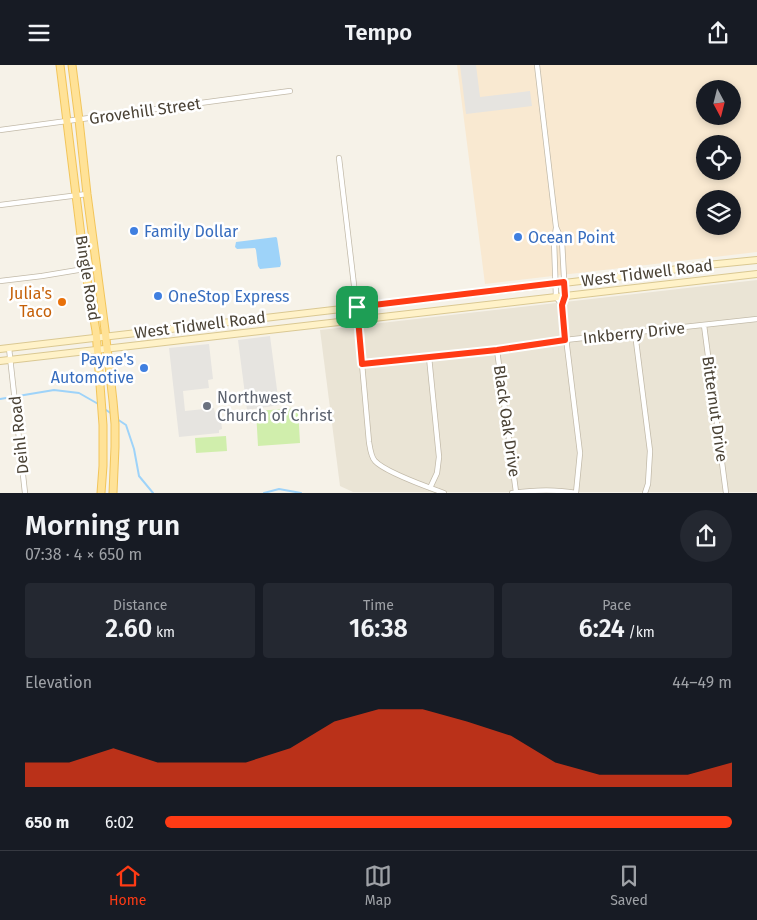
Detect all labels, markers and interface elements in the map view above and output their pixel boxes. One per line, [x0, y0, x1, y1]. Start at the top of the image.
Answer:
icon: menu [25, 19, 53, 47]
text: Tempo [345, 19, 412, 46]
icon: share [704, 19, 732, 47]
north arrow [696, 80, 741, 125]
map controls [696, 80, 741, 235]
street label: Grovehill Street [88, 94, 202, 128]
button: locate [696, 135, 741, 180]
button: layers [696, 190, 741, 235]
place label: Family Dollar [144, 222, 239, 241]
marker: Family Dollar [128, 225, 140, 237]
place label: Ocean Point [528, 228, 615, 247]
marker: Ocean Point [512, 231, 524, 243]
street label: Bingle Road [72, 234, 104, 322]
street label: West Tidwell Road [580, 256, 714, 290]
place label: Julia's Taco [9, 284, 52, 321]
pin [336, 286, 378, 328]
place label: OneStop Express [168, 287, 290, 306]
marker: OneStop Express [152, 290, 164, 302]
icon: arrive [343, 293, 371, 321]
marker: Julia's Taco [56, 296, 68, 308]
street label: West Tidwell Road [133, 308, 267, 342]
street label: Inkberry Drive [582, 318, 686, 348]
place label: Payne's Automotive [51, 350, 134, 387]
street label: Bitternut Drive [698, 355, 732, 463]
marker: Payne's Automotive [138, 362, 150, 374]
street label: Black Oak Drive [490, 364, 524, 478]
place label: Northwest Church of Christ [217, 388, 333, 425]
street label: Deihl Road [5, 395, 33, 475]
marker: Northwest Church of Christ [201, 400, 213, 412]
text: Morning run [25, 509, 180, 542]
button: share [680, 510, 732, 562]
text: 07:38 · 4 × 650 m [25, 545, 142, 564]
text: Distance [113, 597, 167, 614]
text: Time [363, 597, 394, 614]
text: Pace [602, 597, 631, 614]
text: 2.60 [105, 614, 152, 644]
text: 16:38 [349, 614, 408, 644]
text: 6:24 [579, 614, 625, 644]
text: km [152, 624, 175, 641]
text: /km [625, 624, 655, 641]
text: Elevation [25, 673, 92, 692]
text: 44–49 m [672, 673, 732, 692]
text: 650 m [25, 813, 69, 832]
text: 6:02 [105, 813, 134, 832]
tab: Home [109, 862, 146, 909]
tab: Map [364, 862, 392, 909]
tab: Saved [610, 862, 648, 909]

